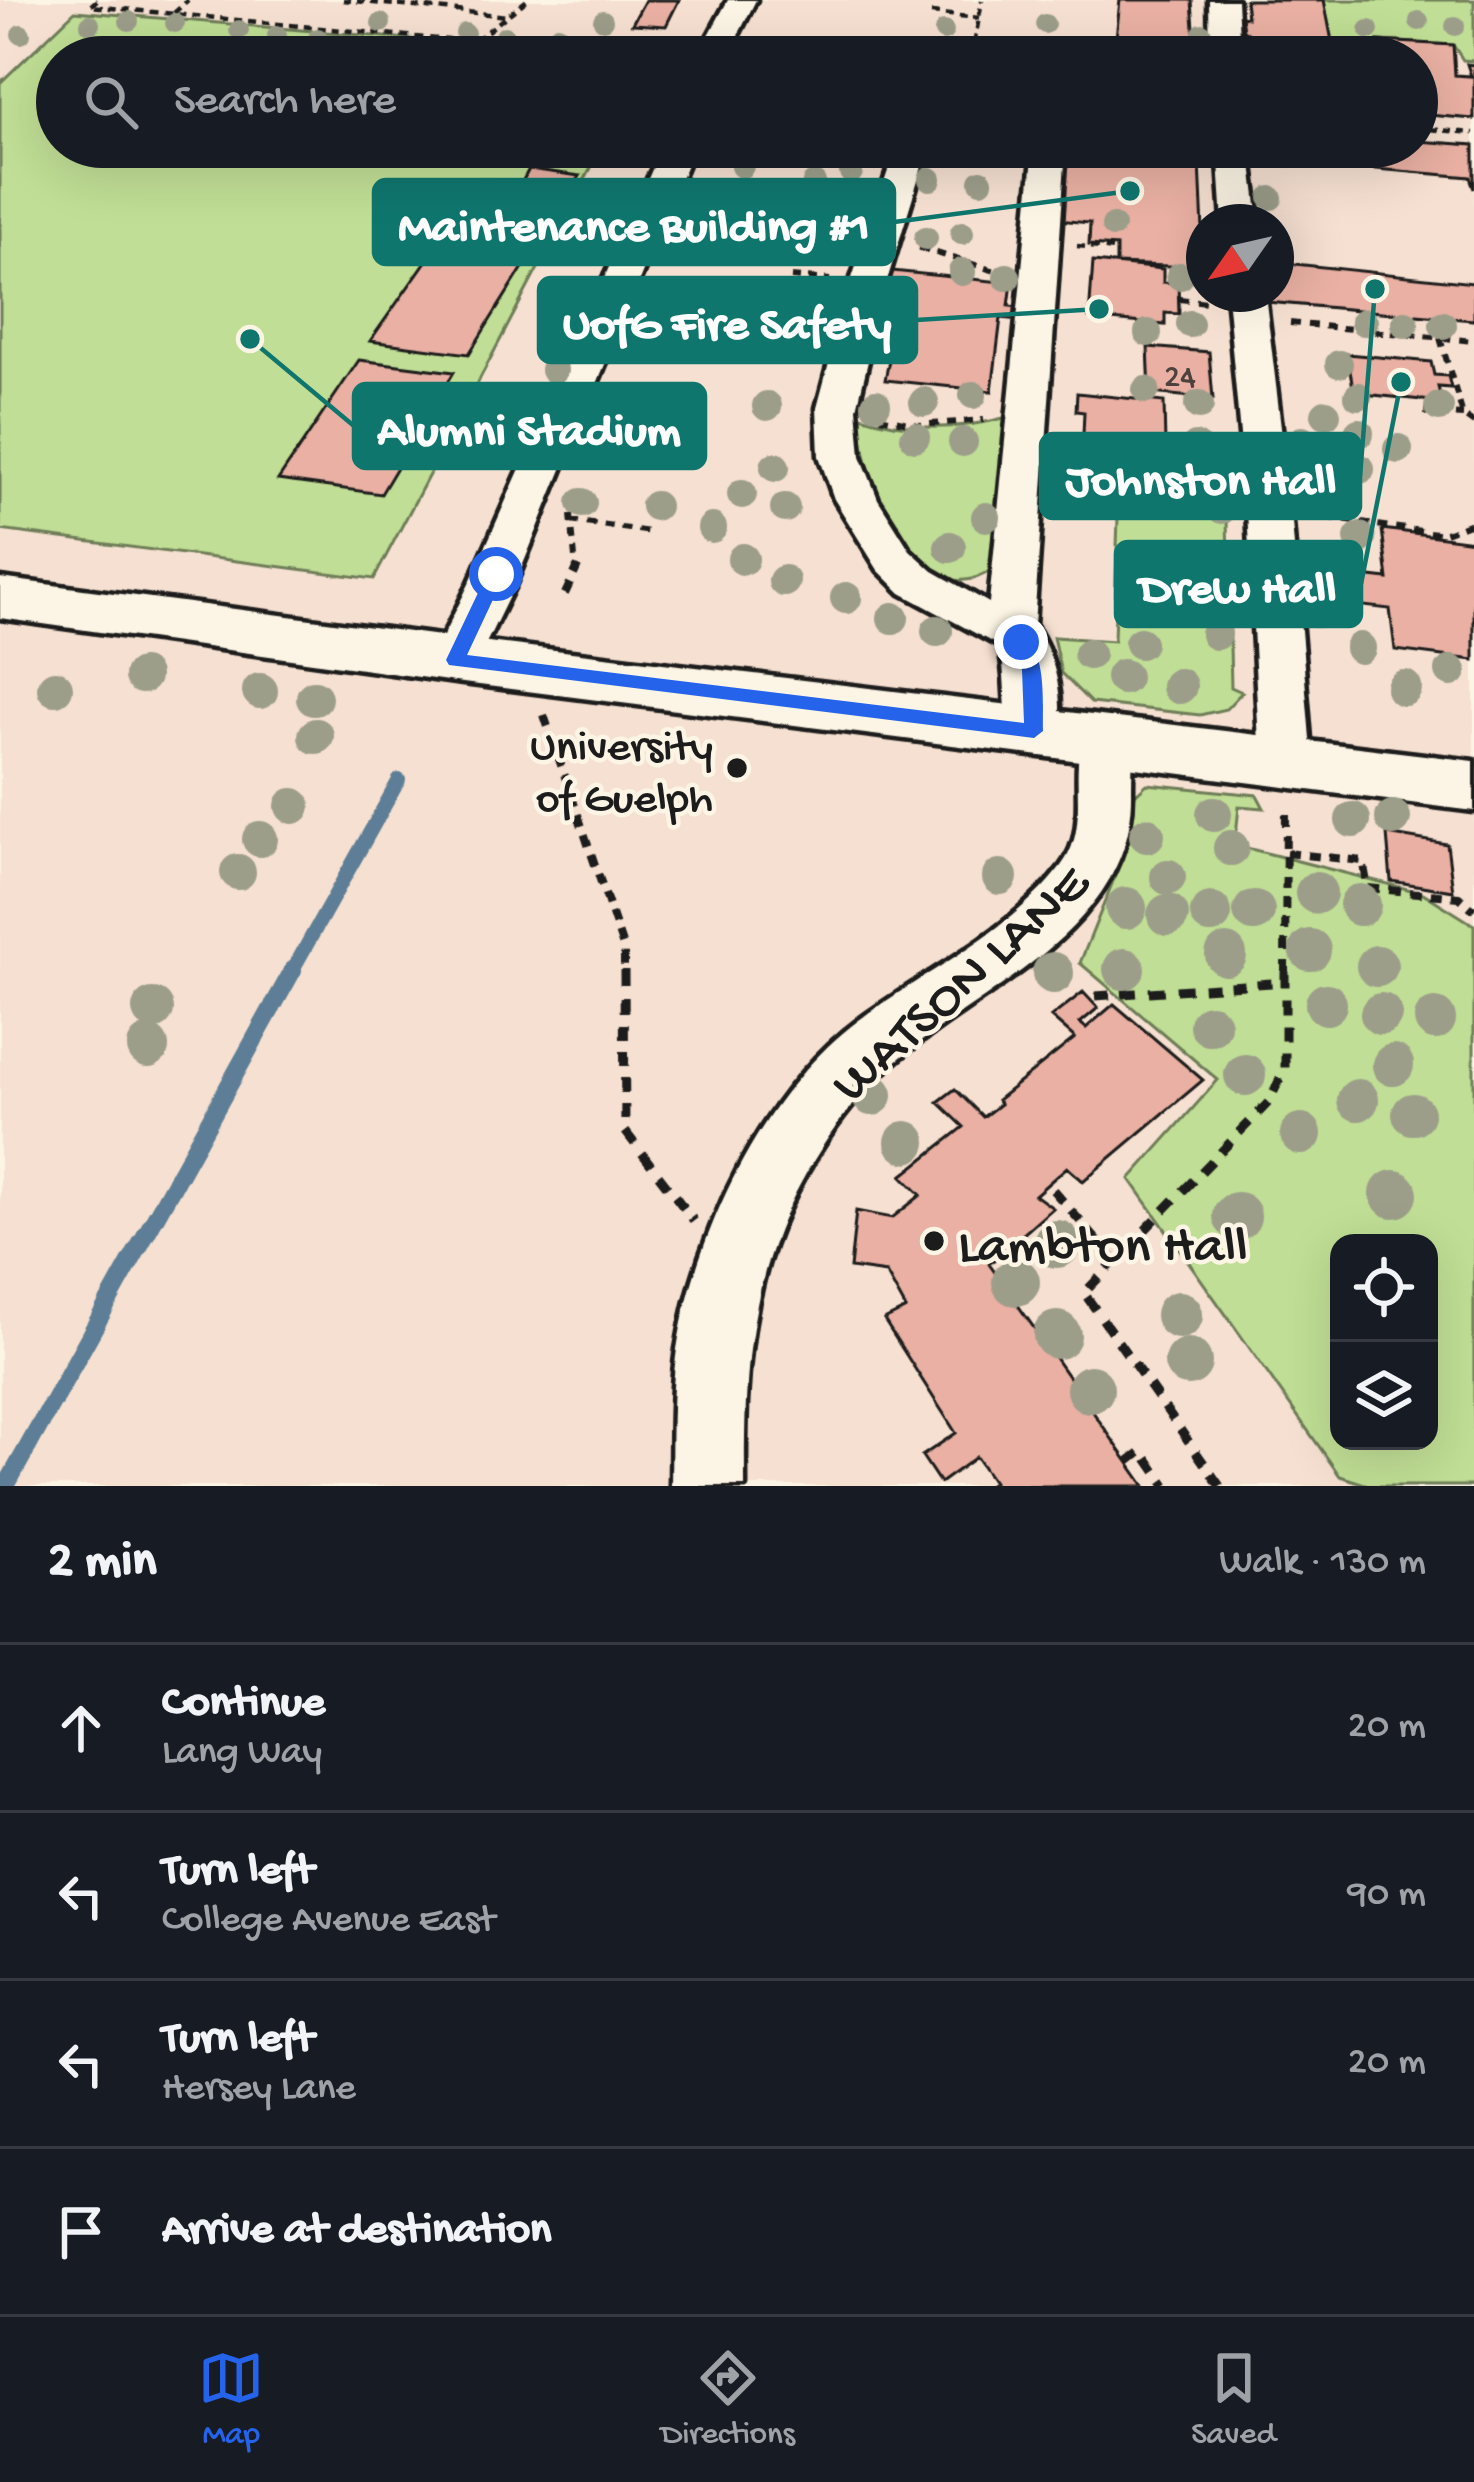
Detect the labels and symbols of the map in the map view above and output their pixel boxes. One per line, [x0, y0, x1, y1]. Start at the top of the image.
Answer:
callout: Maintenance Building #1 [374, 180, 894, 264]
text: Maintenance Building #1 [398, 202, 870, 259]
north arrow [1186, 204, 1294, 312]
callout: UofG Fire Safety [539, 278, 916, 362]
text: UofG Fire Safety [563, 300, 892, 357]
house number: 24 [1164, 360, 1196, 398]
callout: Alumni Stadium [354, 384, 705, 468]
text: Alumni Stadium [376, 406, 681, 463]
callout: Johnston Hall [1041, 434, 1360, 518]
text: Johnston Hall [1065, 456, 1336, 513]
callout: Drew Hall [1116, 542, 1361, 626]
route start [469, 547, 523, 601]
text: Drew Hall [1136, 564, 1336, 621]
route end [994, 615, 1048, 669]
place label: University of Guelph [530, 723, 713, 828]
marker: University of Guelph [724, 755, 750, 781]
street label: WATSON LANE [821, 853, 1107, 1119]
place label: Lambton Hall [958, 1218, 1248, 1282]
marker: Lambton Hall [921, 1228, 947, 1254]

